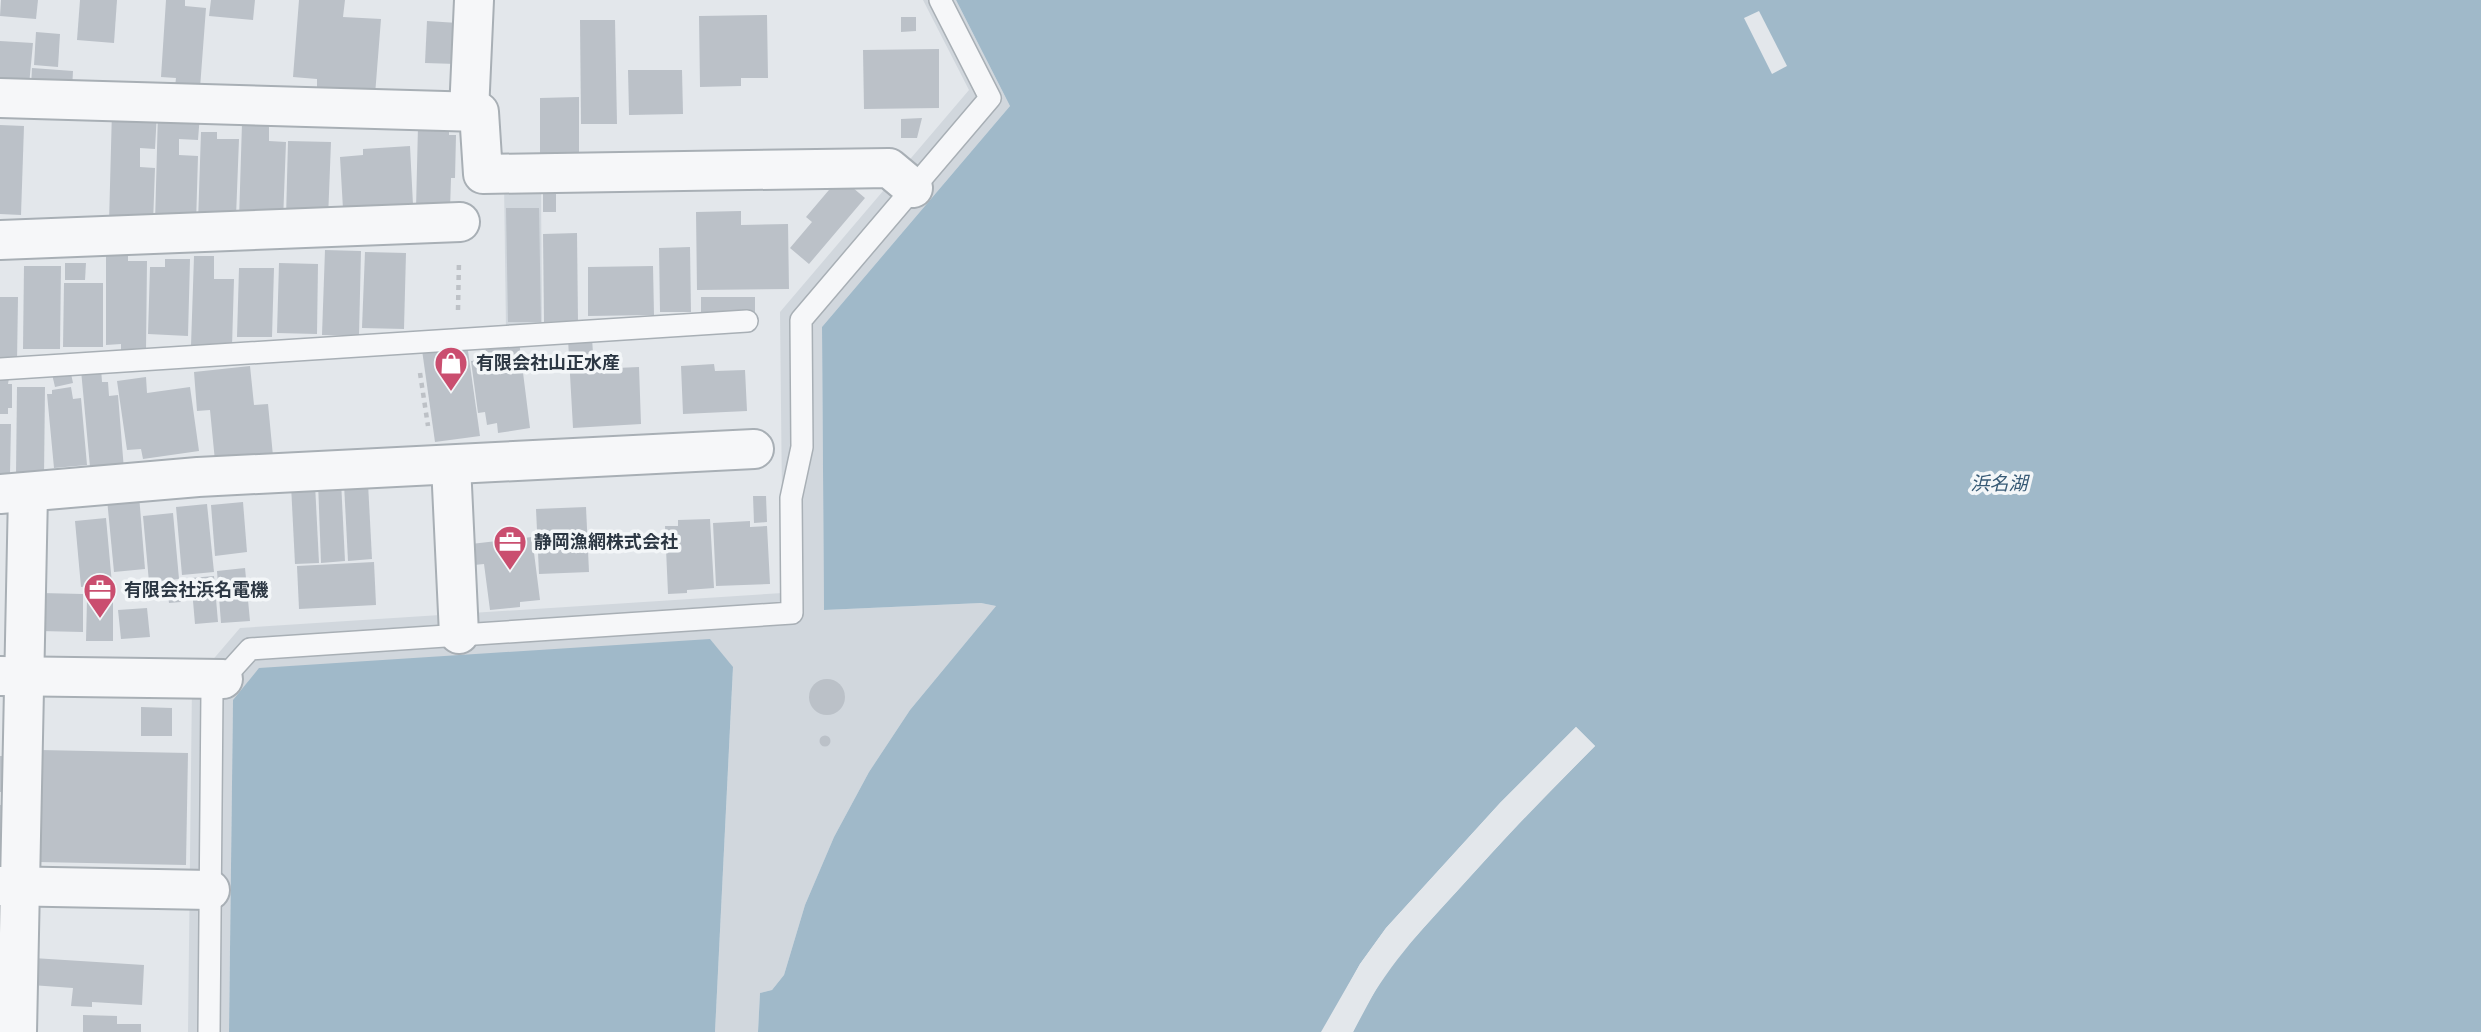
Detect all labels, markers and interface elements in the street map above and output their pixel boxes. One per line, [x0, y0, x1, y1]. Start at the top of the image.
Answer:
shop icon: 有限会社山正水産 [432, 344, 470, 393]
place label: 有限会社山正水産 [476, 351, 620, 373]
water label: 浜名湖 [1970, 471, 2030, 494]
office icon: 静岡漁網株式会社 [491, 523, 529, 572]
place label: 静岡漁網株式会社 [534, 530, 678, 552]
office icon: 有限会社浜名電機 [81, 571, 119, 620]
place label: 有限会社浜名電機 [124, 578, 269, 600]

